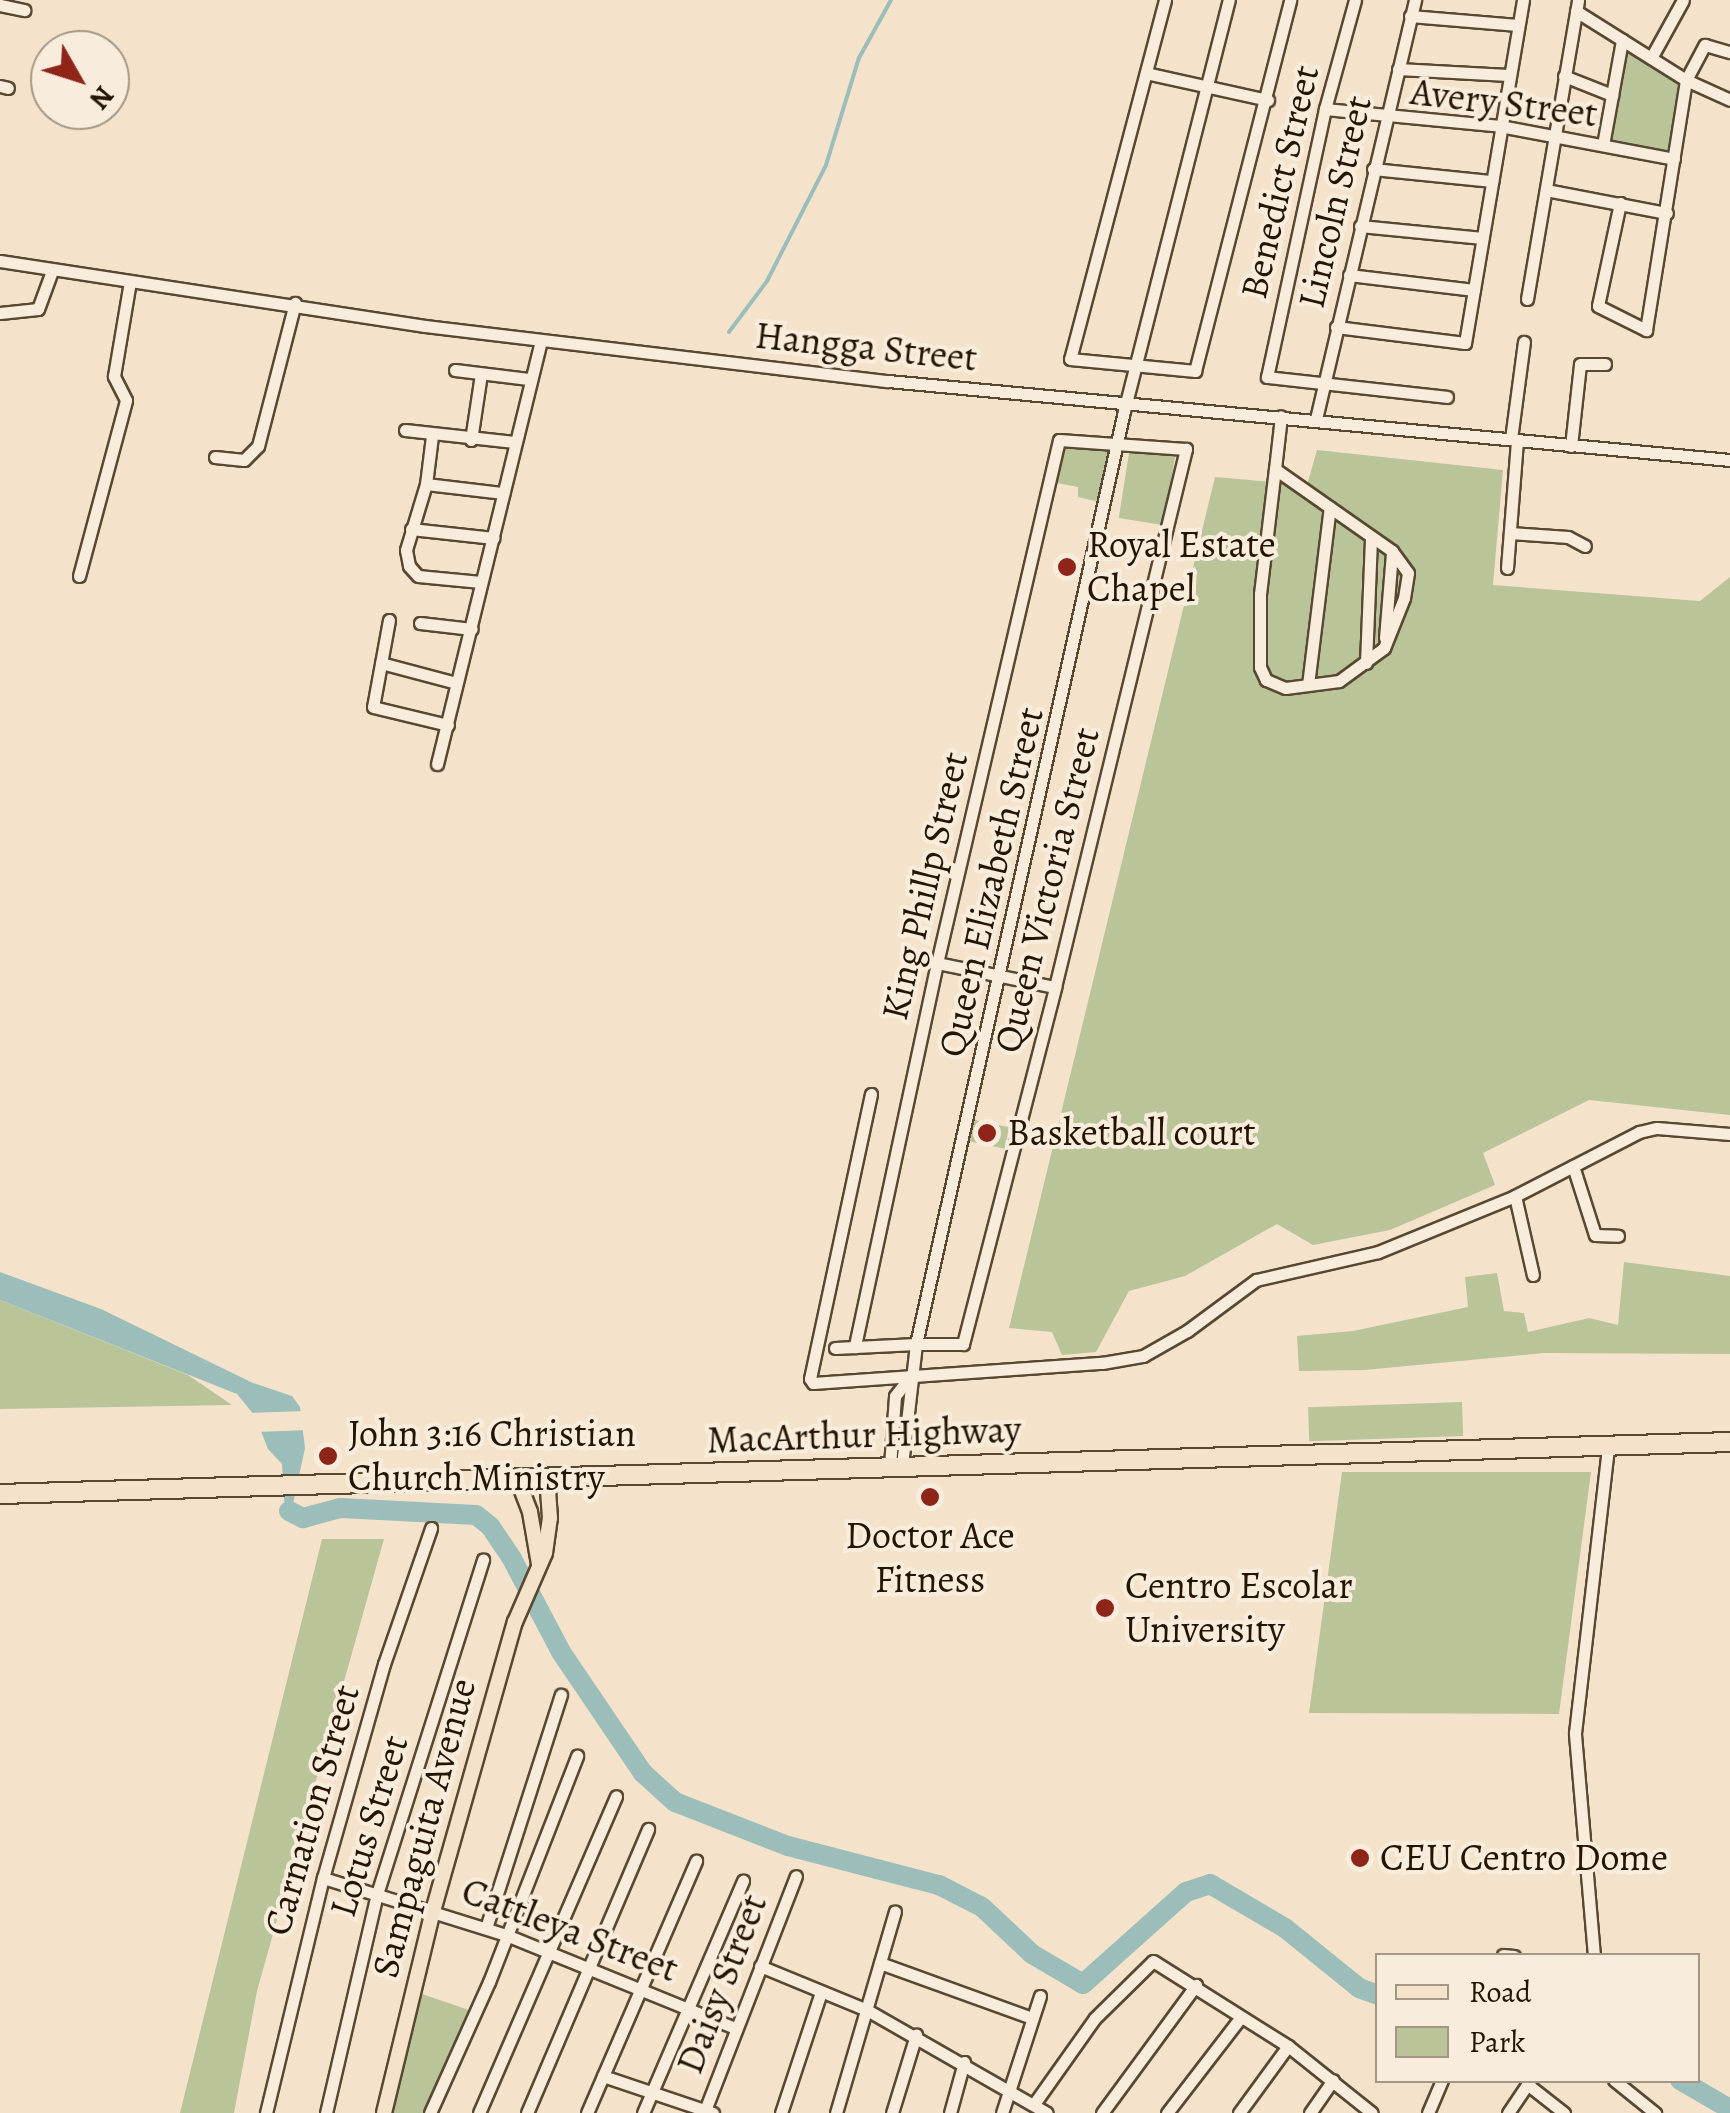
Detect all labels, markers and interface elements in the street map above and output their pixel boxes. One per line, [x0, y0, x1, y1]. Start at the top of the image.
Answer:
north arrow [30, 30, 130, 130]
street label: Benedict Street [1231, 61, 1329, 303]
street label: Avery Street [1408, 69, 1600, 137]
text: N [81, 78, 123, 117]
street label: Lincoln Street [1288, 91, 1382, 313]
street label: Hangga Street [753, 313, 979, 381]
place label: Royal Estate Chapel [1087, 522, 1276, 612]
marker: Royal Estate Chapel [1056, 556, 1078, 578]
street label: Queen Elizabeth Street [929, 703, 1053, 1061]
street label: Queen Victoria Street [985, 723, 1109, 1057]
street label: King Phillp Street [872, 748, 978, 1024]
place label: Basketball court [1007, 1110, 1256, 1156]
marker: Basketball court [976, 1122, 998, 1144]
street label: MacArthur Highway [706, 1407, 1022, 1463]
place label: John 3:16 Christian Church Ministry [348, 1411, 636, 1500]
marker: John 3:16 Christian Church Ministry [317, 1445, 339, 1467]
marker: Doctor Ace Fitness [919, 1486, 941, 1508]
place label: Doctor Ace Fitness [845, 1513, 1015, 1602]
place label: Centro Escolar University [1125, 1563, 1353, 1652]
marker: Centro Escolar University [1094, 1597, 1116, 1619]
street label: Sampaguita Avenue [362, 1673, 486, 1983]
street label: Carnation Street [254, 1679, 370, 1941]
street label: Lotus Street [320, 1730, 418, 1922]
place label: CEU Centro Dome [1380, 1835, 1668, 1881]
marker: CEU Centro Dome [1349, 1847, 1371, 1869]
street label: Cattleya Street [455, 1868, 685, 1992]
street label: Daisy Street [667, 1888, 777, 2080]
legend [1375, 1953, 1700, 2083]
text: Road [1469, 1972, 1531, 2012]
text: Park [1469, 2022, 1525, 2062]

